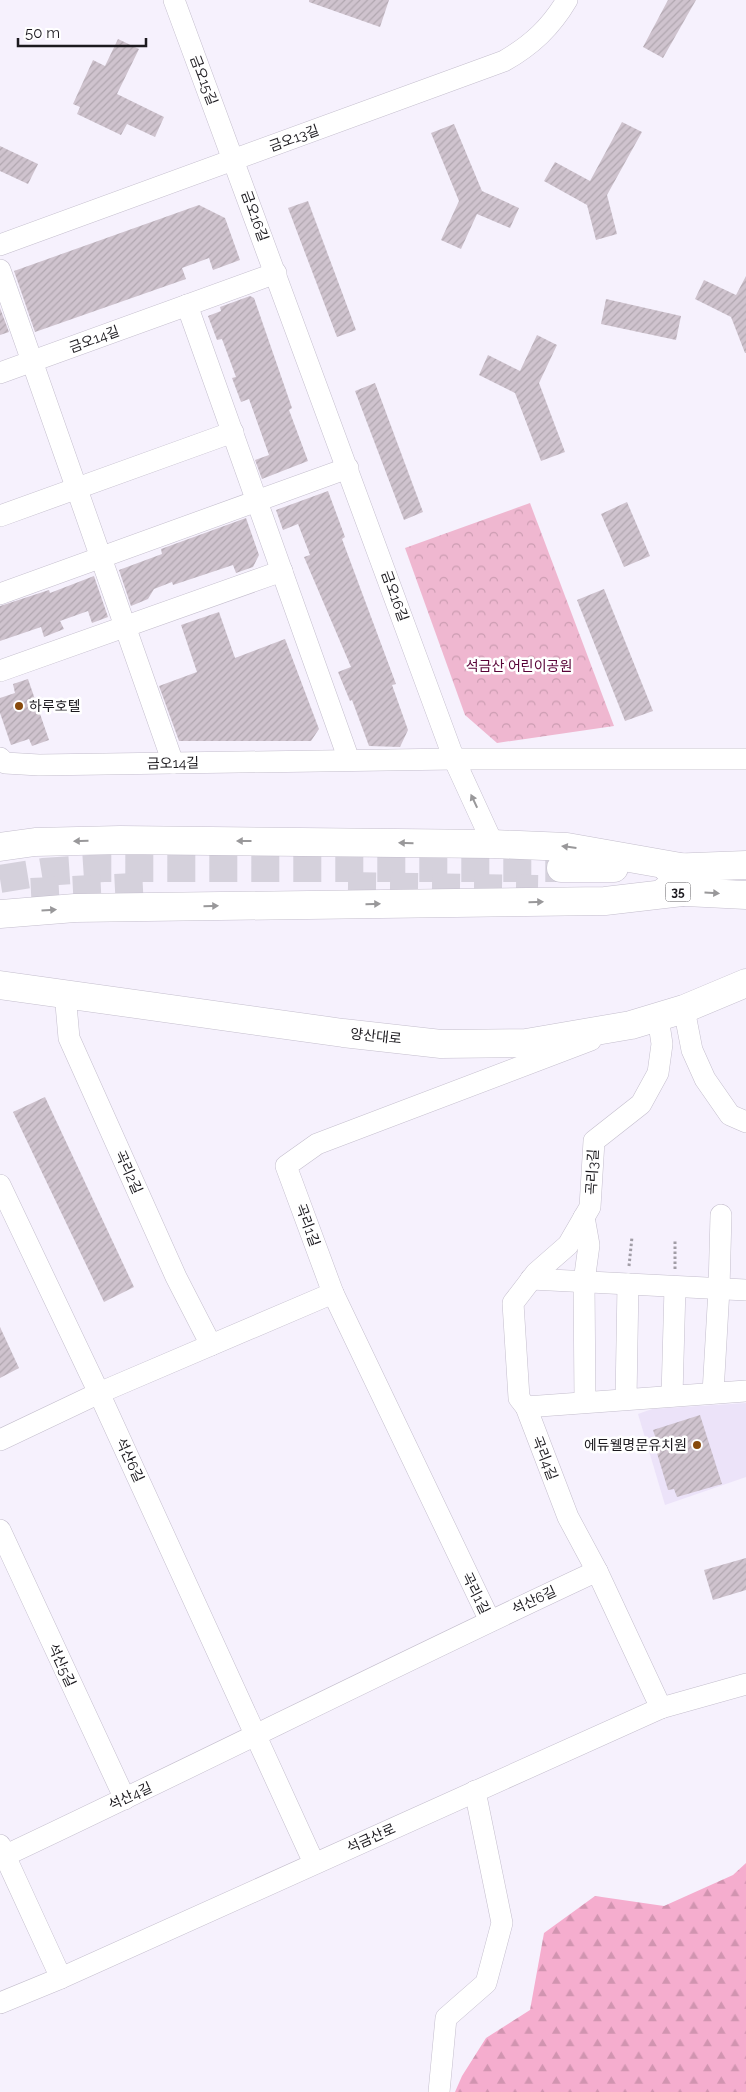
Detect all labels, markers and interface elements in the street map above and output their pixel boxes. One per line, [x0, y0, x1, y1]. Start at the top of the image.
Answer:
scale bar [18, 15, 145, 47]
text: 50 m [25, 24, 60, 42]
street label: 금오15길 [187, 53, 221, 107]
street label: 금오13길 [267, 122, 321, 154]
street label: 금오16길 [238, 188, 272, 244]
street label: 금오14길 [67, 323, 121, 355]
street label: 금오16길 [378, 568, 412, 624]
park label: 석금산 어린이공원 [466, 658, 572, 674]
place label: 하루호텔 [29, 698, 81, 714]
marker: 하루호텔 [13, 700, 25, 712]
street label: 금오14길 [147, 755, 199, 771]
one-way arrow [469, 794, 477, 808]
one-way arrow [73, 837, 89, 845]
one-way arrow [236, 837, 252, 845]
one-way arrow [398, 839, 414, 847]
one-way arrow [560, 843, 576, 851]
road number: 35 [666, 882, 690, 902]
one-way arrow [704, 890, 720, 898]
one-way arrow [528, 897, 544, 905]
one-way arrow [366, 900, 382, 908]
one-way arrow [203, 902, 219, 910]
one-way arrow [41, 905, 57, 913]
street label: 양산대로 [350, 1025, 403, 1047]
street label: 곡리2길 [112, 1148, 146, 1196]
street label: 곡리3길 [583, 1149, 601, 1195]
street label: 곡리1길 [293, 1201, 323, 1249]
street label: 곡리4길 [529, 1434, 561, 1482]
street label: 석산6길 [113, 1435, 147, 1485]
place label: 에듀웰명문유치원 [584, 1437, 687, 1453]
marker: 에듀웰명문유치원 [691, 1439, 703, 1451]
street label: 곡리1길 [459, 1569, 493, 1617]
street label: 석산6길 [509, 1583, 559, 1617]
street label: 석산5길 [45, 1641, 79, 1689]
street label: 석산4길 [106, 1779, 154, 1813]
street label: 석금산로 [344, 1820, 398, 1856]

